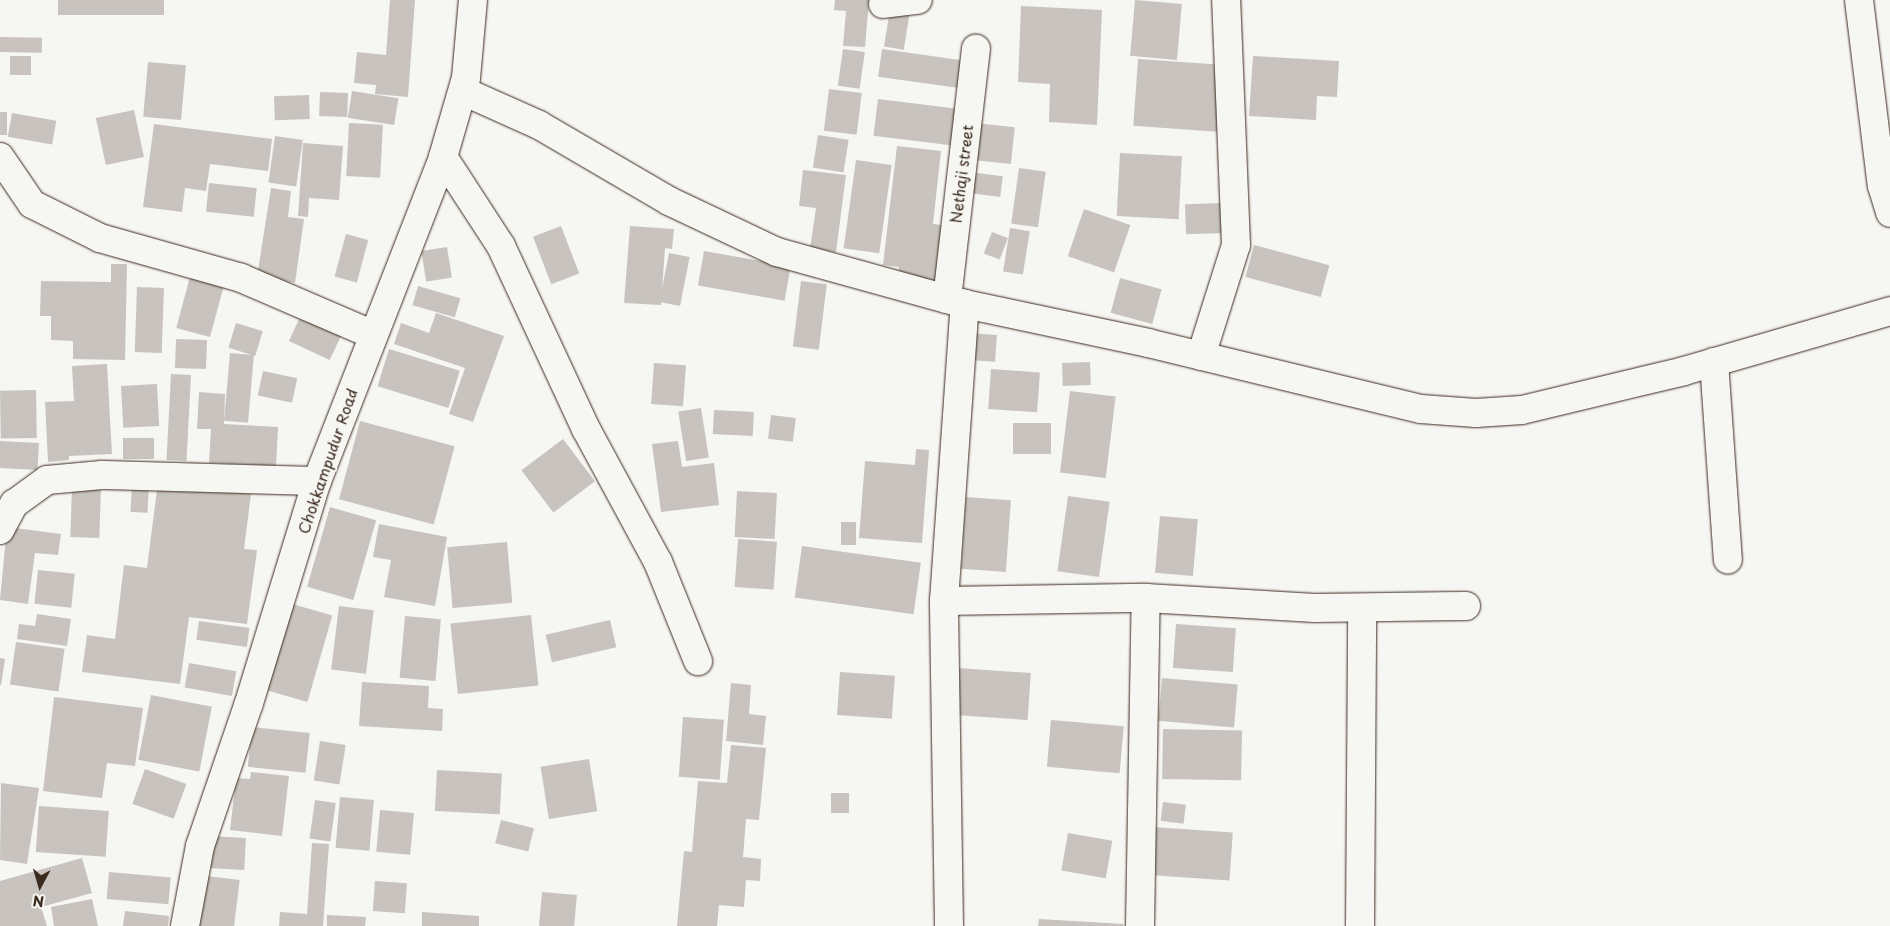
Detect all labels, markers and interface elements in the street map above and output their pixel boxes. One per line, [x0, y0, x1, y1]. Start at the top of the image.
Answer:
street label: Nethaji street [946, 124, 976, 224]
street label: Chokkampudur Road [294, 386, 360, 536]
north arrow [15, 861, 65, 911]
text: N [32, 890, 45, 912]

